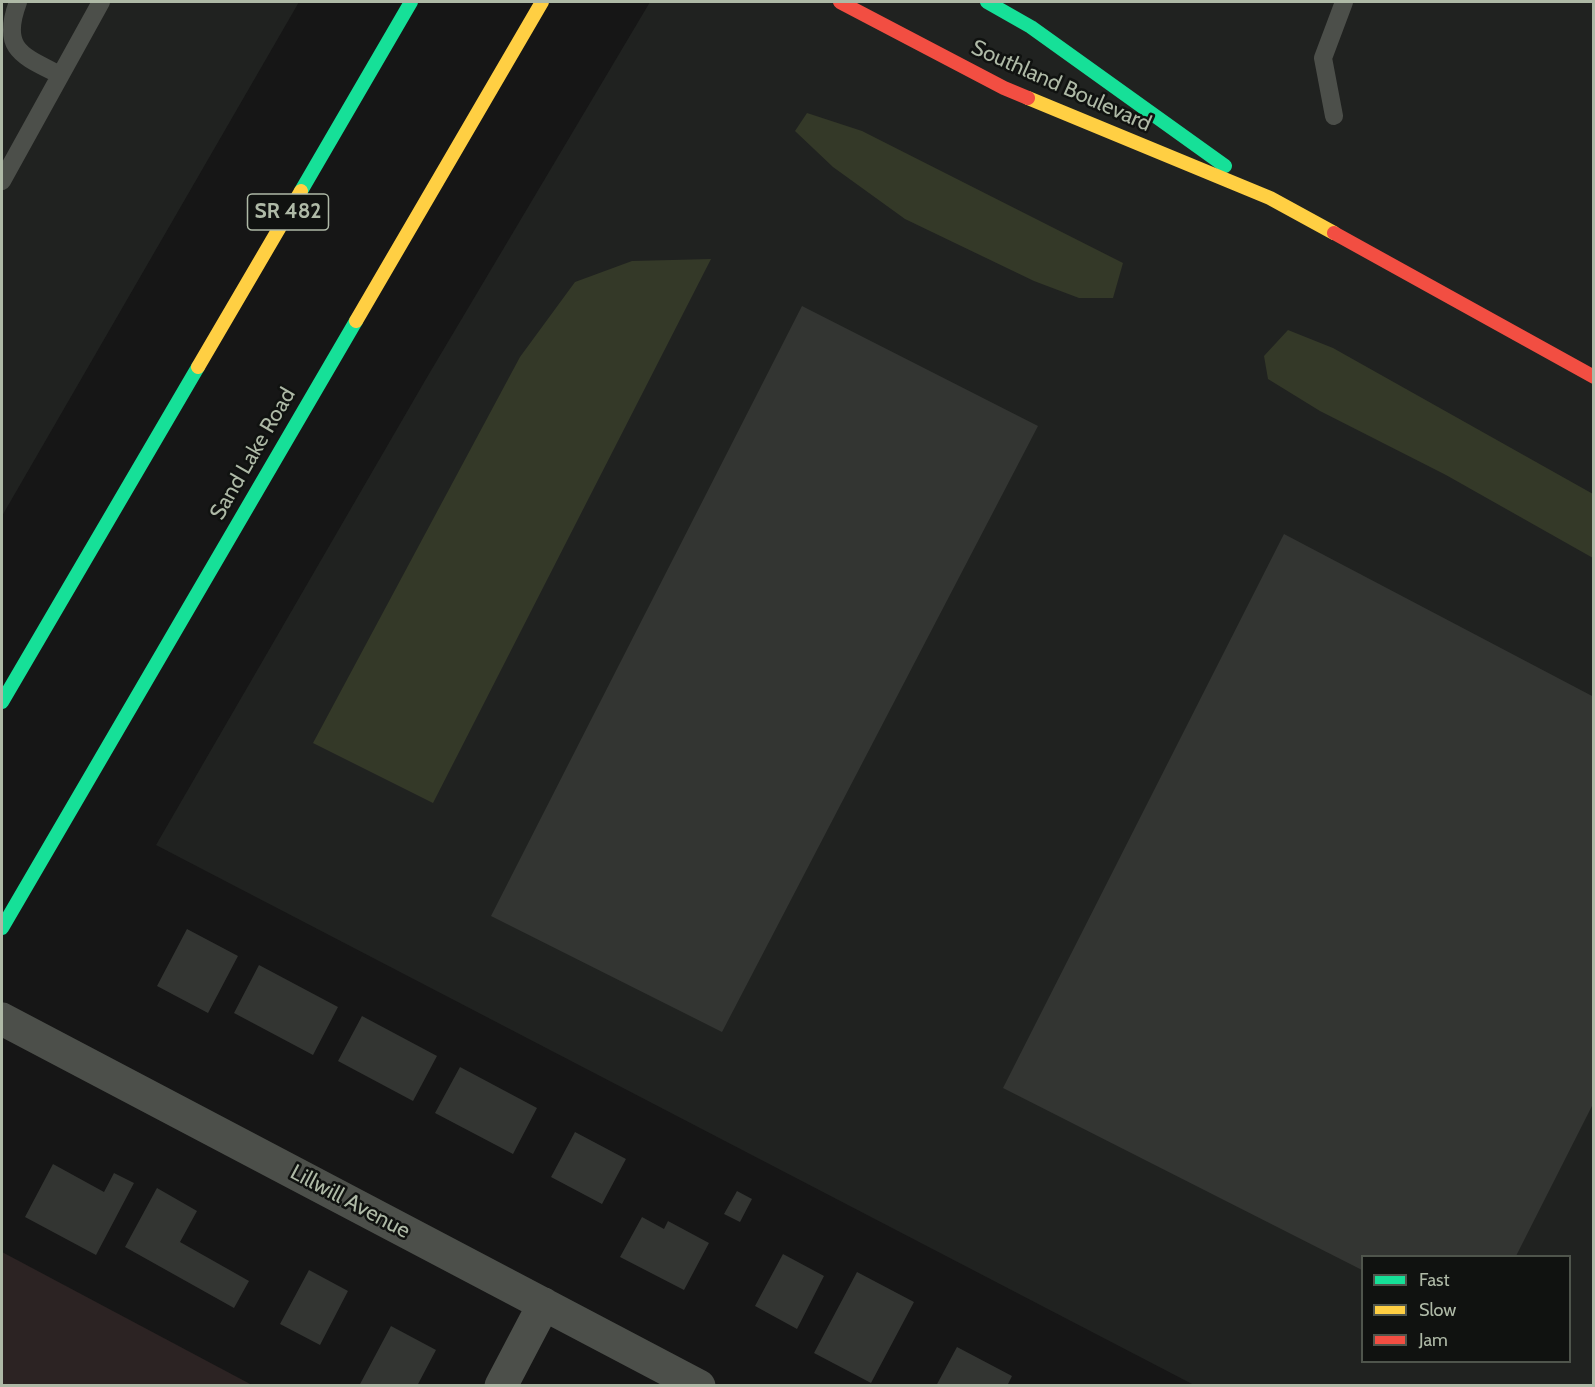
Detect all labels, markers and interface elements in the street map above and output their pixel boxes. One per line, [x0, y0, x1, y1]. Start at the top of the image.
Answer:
street label: Southland Boulevard [967, 34, 1155, 138]
road number: SR 482 [248, 194, 328, 230]
street label: Sand Lake Road [205, 383, 301, 525]
street label: Lillwill Avenue [286, 1159, 414, 1245]
legend [1361, 1255, 1571, 1363]
text: Fast [1419, 1269, 1450, 1291]
text: Slow [1419, 1299, 1456, 1321]
text: Jam [1419, 1329, 1448, 1351]

